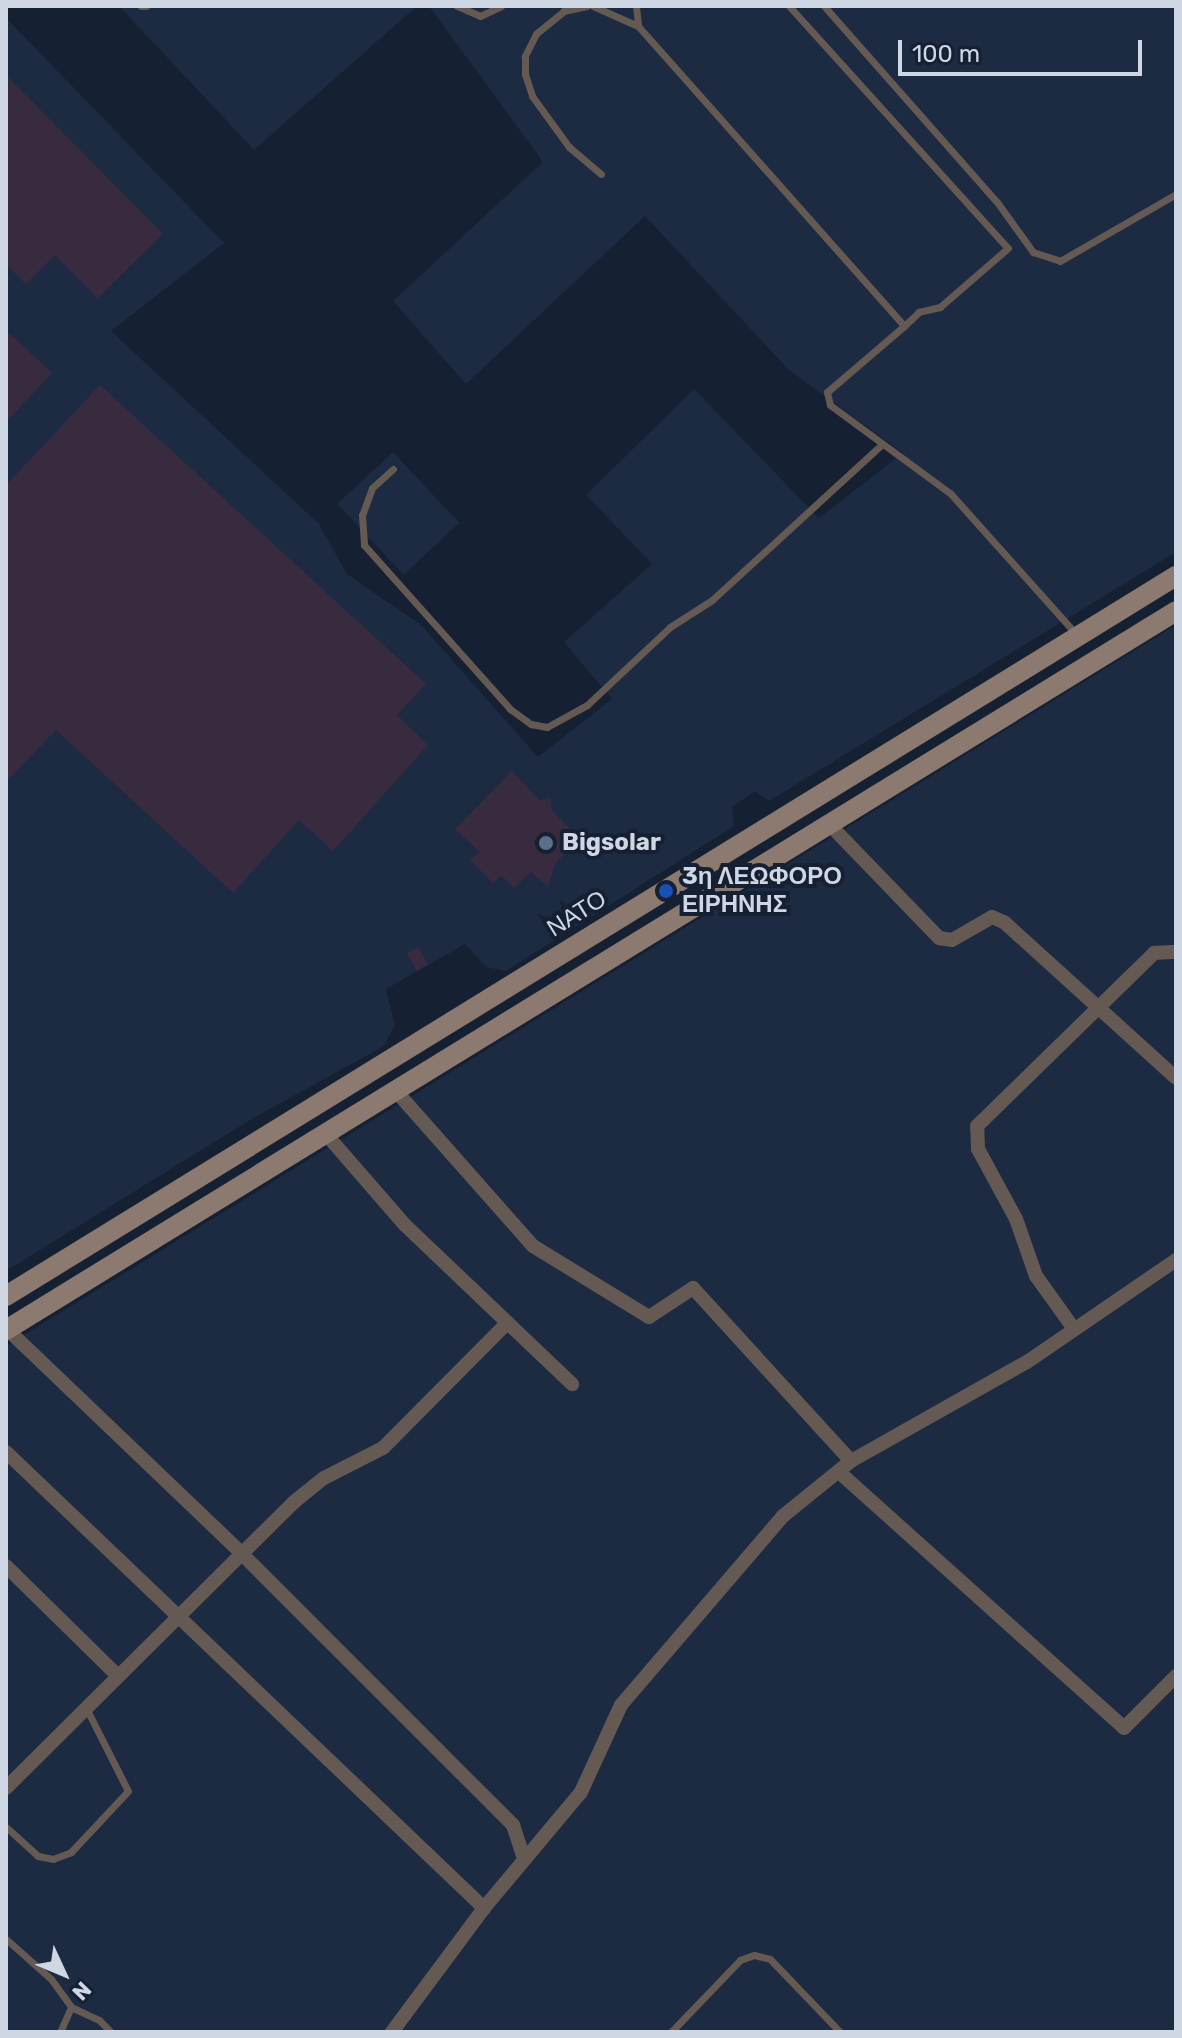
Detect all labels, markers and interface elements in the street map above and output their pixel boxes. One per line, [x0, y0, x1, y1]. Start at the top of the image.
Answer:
scale bar [902, 24, 1146, 74]
text: 100 m [912, 40, 980, 68]
place label: Bigsolar [562, 829, 661, 857]
marker: Bigsolar [537, 834, 555, 852]
place label: 3η ΛΕΩΦΟΡΟ ΕΙΡΗΝΗΣ [682, 863, 842, 919]
marker: 3η ΛΕΩΦΟΡΟ ΕΙΡΗΝΗΣ [657, 882, 675, 900]
street label: ΝΑΤΟ [542, 885, 612, 943]
north arrow [24, 1934, 104, 2014]
text: N [66, 1976, 97, 2006]

